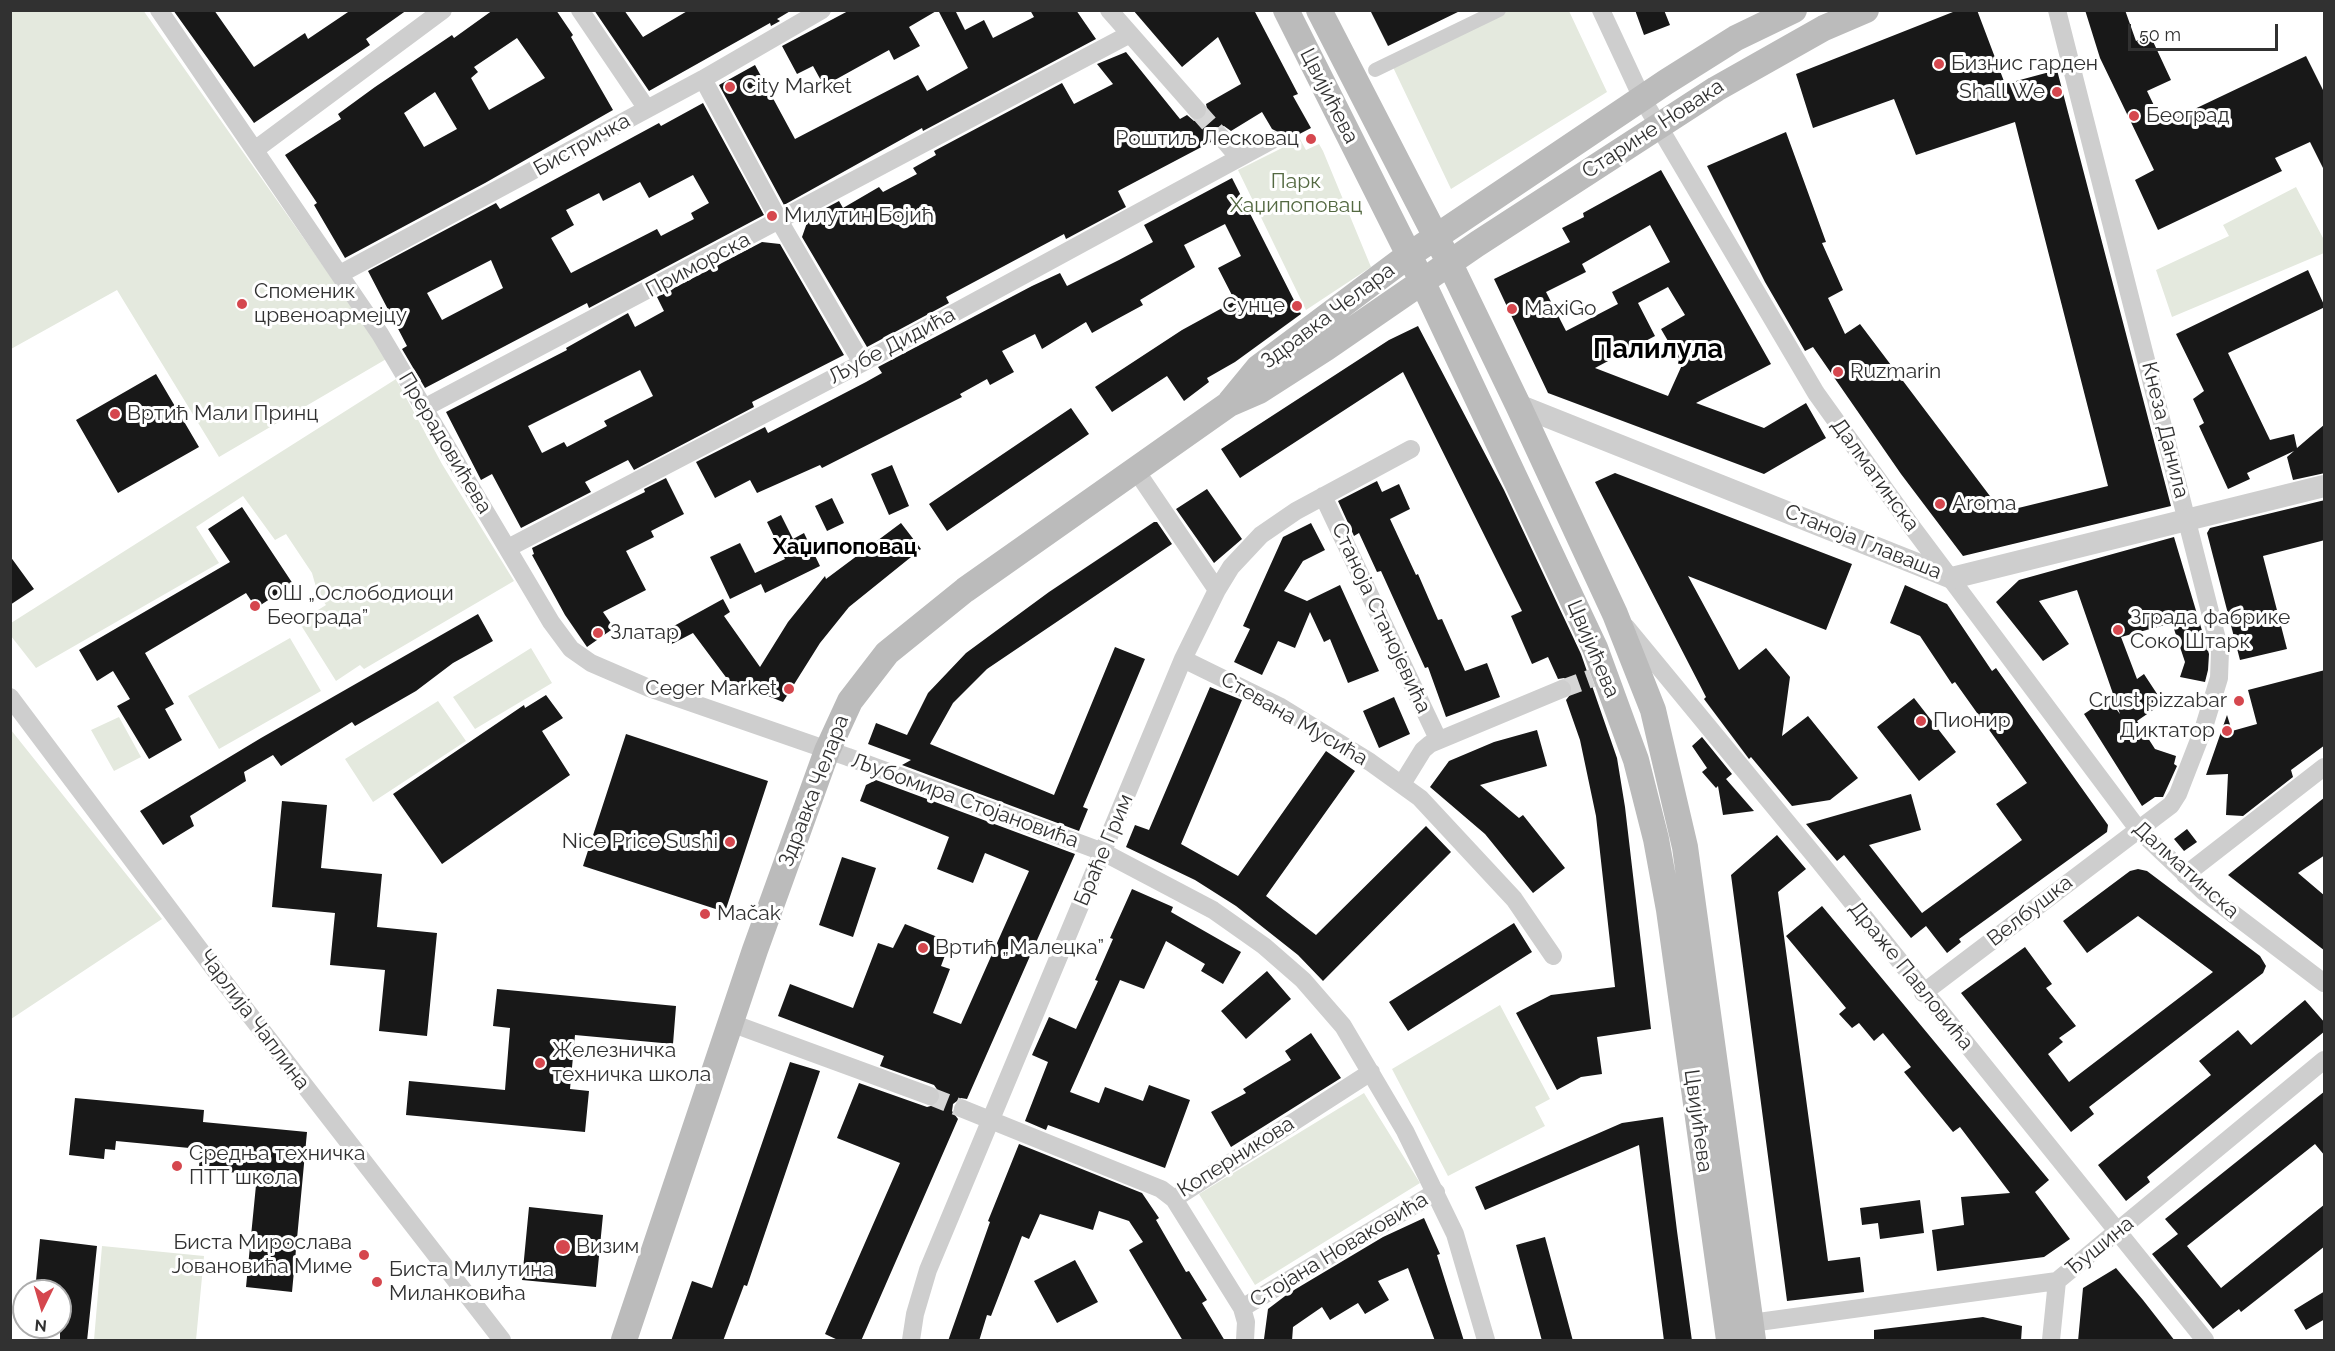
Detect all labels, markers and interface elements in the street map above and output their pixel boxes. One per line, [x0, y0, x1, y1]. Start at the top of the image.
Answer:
scale bar [2131, 12, 2281, 50]
text: 50 m [2139, 24, 2181, 45]
street label: Цвијићева [1294, 44, 1364, 148]
place label: Бизнис гарден [1951, 51, 2098, 77]
marker: Бизнис гарден [1932, 57, 1946, 71]
place label: City Market [742, 74, 852, 100]
street label: Старине Новака [1577, 74, 1729, 184]
place label: Shall We [1959, 79, 2045, 105]
marker: City Market [723, 80, 737, 94]
marker: Shall We [2050, 85, 2064, 99]
place label: Београд [2146, 103, 2230, 129]
street label: Бистричка [529, 108, 635, 182]
marker: Београд [2127, 109, 2141, 123]
place label: Роштиљ Лесковац [1115, 126, 1299, 152]
marker: Роштиљ Лесковац [1304, 132, 1318, 146]
park label: Парк Хаџипоповац [1230, 169, 1362, 219]
place label: Милутин Бојић [784, 203, 934, 229]
marker: Милутин Бојић [765, 209, 779, 223]
street label: Приморска [642, 227, 754, 303]
street label: Здравка Челара [1256, 258, 1400, 374]
place label: Споменик црвеноармејцу [254, 279, 407, 329]
place label: Сунце [1222, 293, 1285, 319]
place label: MaxiGo [1524, 296, 1596, 322]
marker: Споменик црвеноармејцу [235, 297, 249, 311]
marker: Сунце [1290, 299, 1304, 313]
street label: Љубе Дидића [824, 302, 960, 390]
marker: MaxiGo [1505, 302, 1519, 316]
district label: Палилула [1593, 334, 1723, 366]
place label: Ruzmarin [1850, 359, 1941, 385]
street label: Кнеза Данила [2136, 359, 2194, 501]
marker: Ruzmarin [1831, 365, 1845, 379]
street label: Прерадовићева [393, 368, 497, 518]
place label: Вртић Мали Принц [127, 401, 318, 427]
marker: Вртић Мали Принц [108, 407, 122, 421]
street label: Далматинска [1826, 414, 1924, 536]
place label: Aroma [1952, 491, 2016, 517]
marker: Aroma [1933, 497, 1947, 511]
street label: Станоја Главаша [1781, 499, 1945, 585]
street label: Станоја Станојевића [1326, 519, 1436, 717]
district label: Хаџипоповац [773, 534, 917, 560]
place label: ОШ „Ослободиоци Београда” [267, 581, 454, 631]
street label: Цвијићева [1561, 596, 1625, 702]
marker: ОШ „Ослободиоци Београда” [248, 599, 262, 613]
place label: Зграда фабрике Соко Штарк [2130, 605, 2290, 655]
place label: Златар [610, 620, 679, 646]
marker: Зграда фабрике Соко Штарк [2111, 623, 2125, 637]
marker: Златар [591, 626, 605, 640]
street label: Стевана Мусића [1216, 667, 1372, 771]
place label: Ceger Market [645, 676, 777, 702]
marker: Ceger Market [782, 682, 796, 696]
place label: Crust pizzabar [2089, 688, 2227, 714]
marker: Crust pizzabar [2232, 694, 2246, 708]
place label: Пионир [1933, 708, 2011, 734]
street label: Здравка Челара [774, 712, 854, 870]
marker: Пионир [1914, 714, 1928, 728]
place label: Диктатор [2119, 718, 2215, 744]
marker: Диктатор [2220, 724, 2234, 738]
street label: Љубомира Стојановића [848, 748, 1082, 854]
street label: Браће Грим [1069, 790, 1139, 910]
street label: Далматинска [2128, 816, 2244, 924]
place label: Nice Price Sushi [562, 829, 718, 855]
marker: Nice Price Sushi [723, 835, 737, 849]
street label: Велбушка [1982, 870, 2078, 952]
street label: Драже Павловића [1843, 897, 1979, 1055]
place label: Mačak [717, 901, 781, 927]
marker: Mačak [698, 907, 712, 921]
place label: Вртић „Малецка” [935, 935, 1104, 961]
marker: Вртић „Малецка” [916, 941, 930, 955]
street label: Чарлија Чаплина [193, 945, 315, 1095]
place label: Железничка техничка школа [552, 1038, 711, 1088]
marker: Железничка техничка школа [533, 1056, 547, 1070]
street label: Цвијићева [1678, 1068, 1718, 1174]
street label: Коперникова [1173, 1111, 1299, 1203]
place label: Средња техничка ПТТ школа [189, 1141, 366, 1191]
marker: Средња техничка ПТТ школа [170, 1159, 184, 1173]
street label: Стојана Новаковића [1246, 1187, 1432, 1313]
street label: Ђушина [2061, 1211, 2139, 1281]
place label: Биста Мирослава Јовановића Миме [171, 1230, 352, 1280]
place label: Визим [576, 1234, 639, 1260]
marker: Визим [554, 1238, 572, 1256]
marker: Биста Мирослава Јовановића Миме [357, 1248, 371, 1262]
place label: Биста Милутина Миланковића [389, 1257, 554, 1307]
marker: Биста Милутина Миланковића [370, 1275, 384, 1289]
north arrow [12, 1279, 72, 1339]
text: N [34, 1315, 47, 1335]

